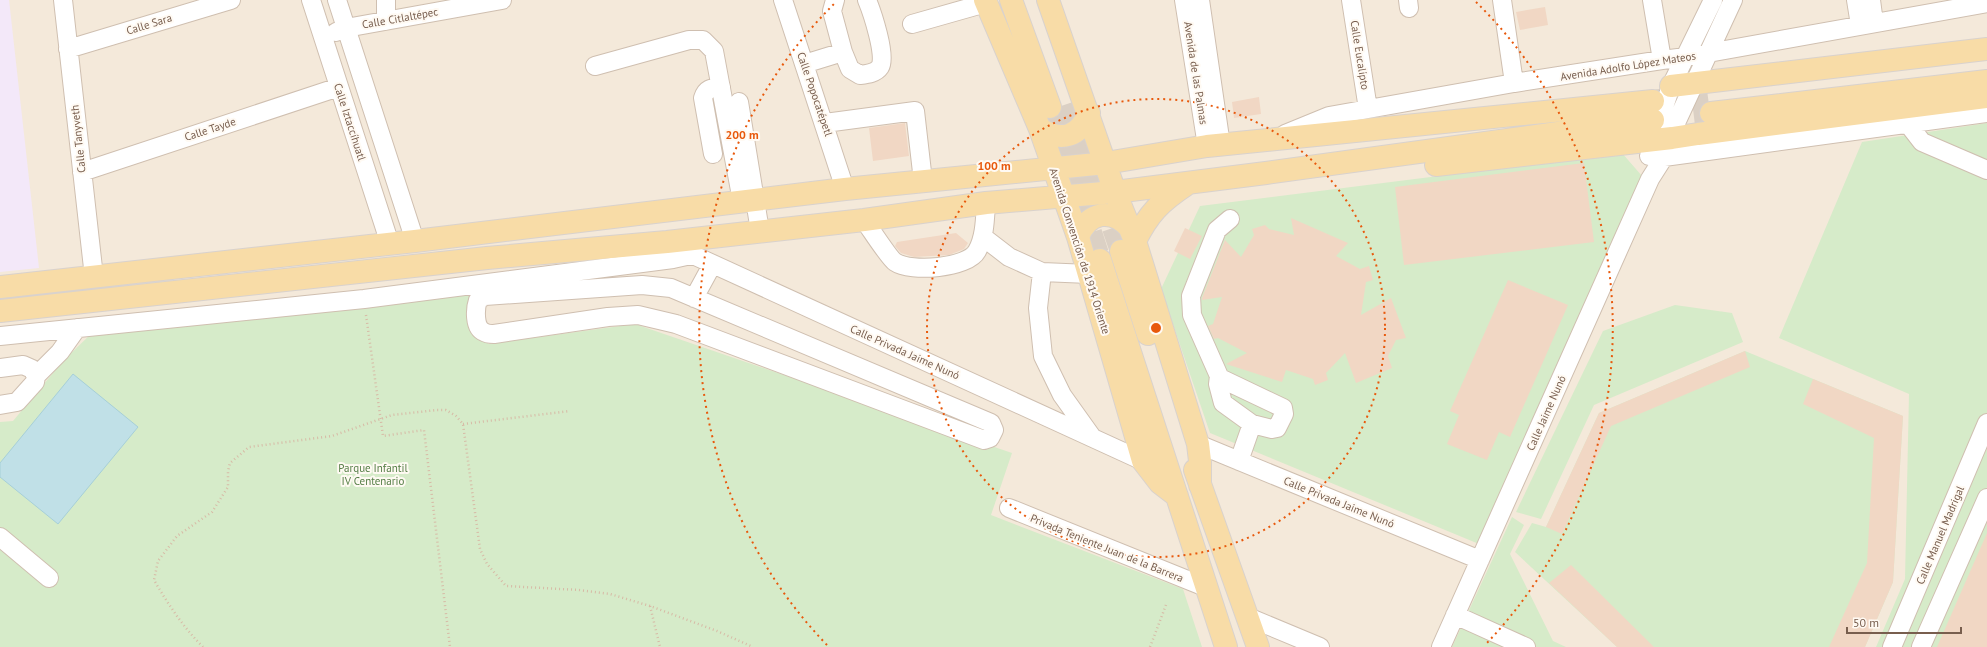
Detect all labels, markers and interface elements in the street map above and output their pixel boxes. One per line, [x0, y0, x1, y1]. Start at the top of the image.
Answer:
street label: Calle Citlaltépec [361, 4, 439, 32]
street label: Calle Sara [124, 10, 174, 38]
street label: Calle Eucalipto [1348, 19, 1372, 91]
street label: Avenida de las Palmas [1181, 20, 1211, 126]
street label: Avenida Adolfo López Mateos [1559, 48, 1697, 84]
street label: Calle Popocatépetl [794, 50, 836, 139]
street label: Calle Iztaccíhuatl [331, 81, 369, 163]
street label: Calle Tanyveth [67, 104, 89, 174]
street label: Calle Tayde [183, 114, 238, 144]
text: 200 m [725, 127, 759, 142]
text: 100 m [977, 158, 1011, 173]
street label: Avenida Convención de 1914 Oriente [1046, 166, 1114, 336]
centre of rings [1149, 321, 1163, 335]
street label: Calle Privada Jaime Nunó [848, 322, 962, 383]
street label: Calle Jaime Nunó [1523, 373, 1569, 453]
park label: Parque Infantil IV Centenario [338, 461, 408, 488]
street label: Calle Privada Jaime Nunó [1282, 473, 1397, 531]
street label: Calle Manuel Madrigal [1913, 483, 1967, 586]
street label: Privada Teniente Juan de la Barrera [1028, 511, 1186, 585]
scale bar [1847, 609, 1961, 635]
text: 50 m [1853, 615, 1879, 630]

